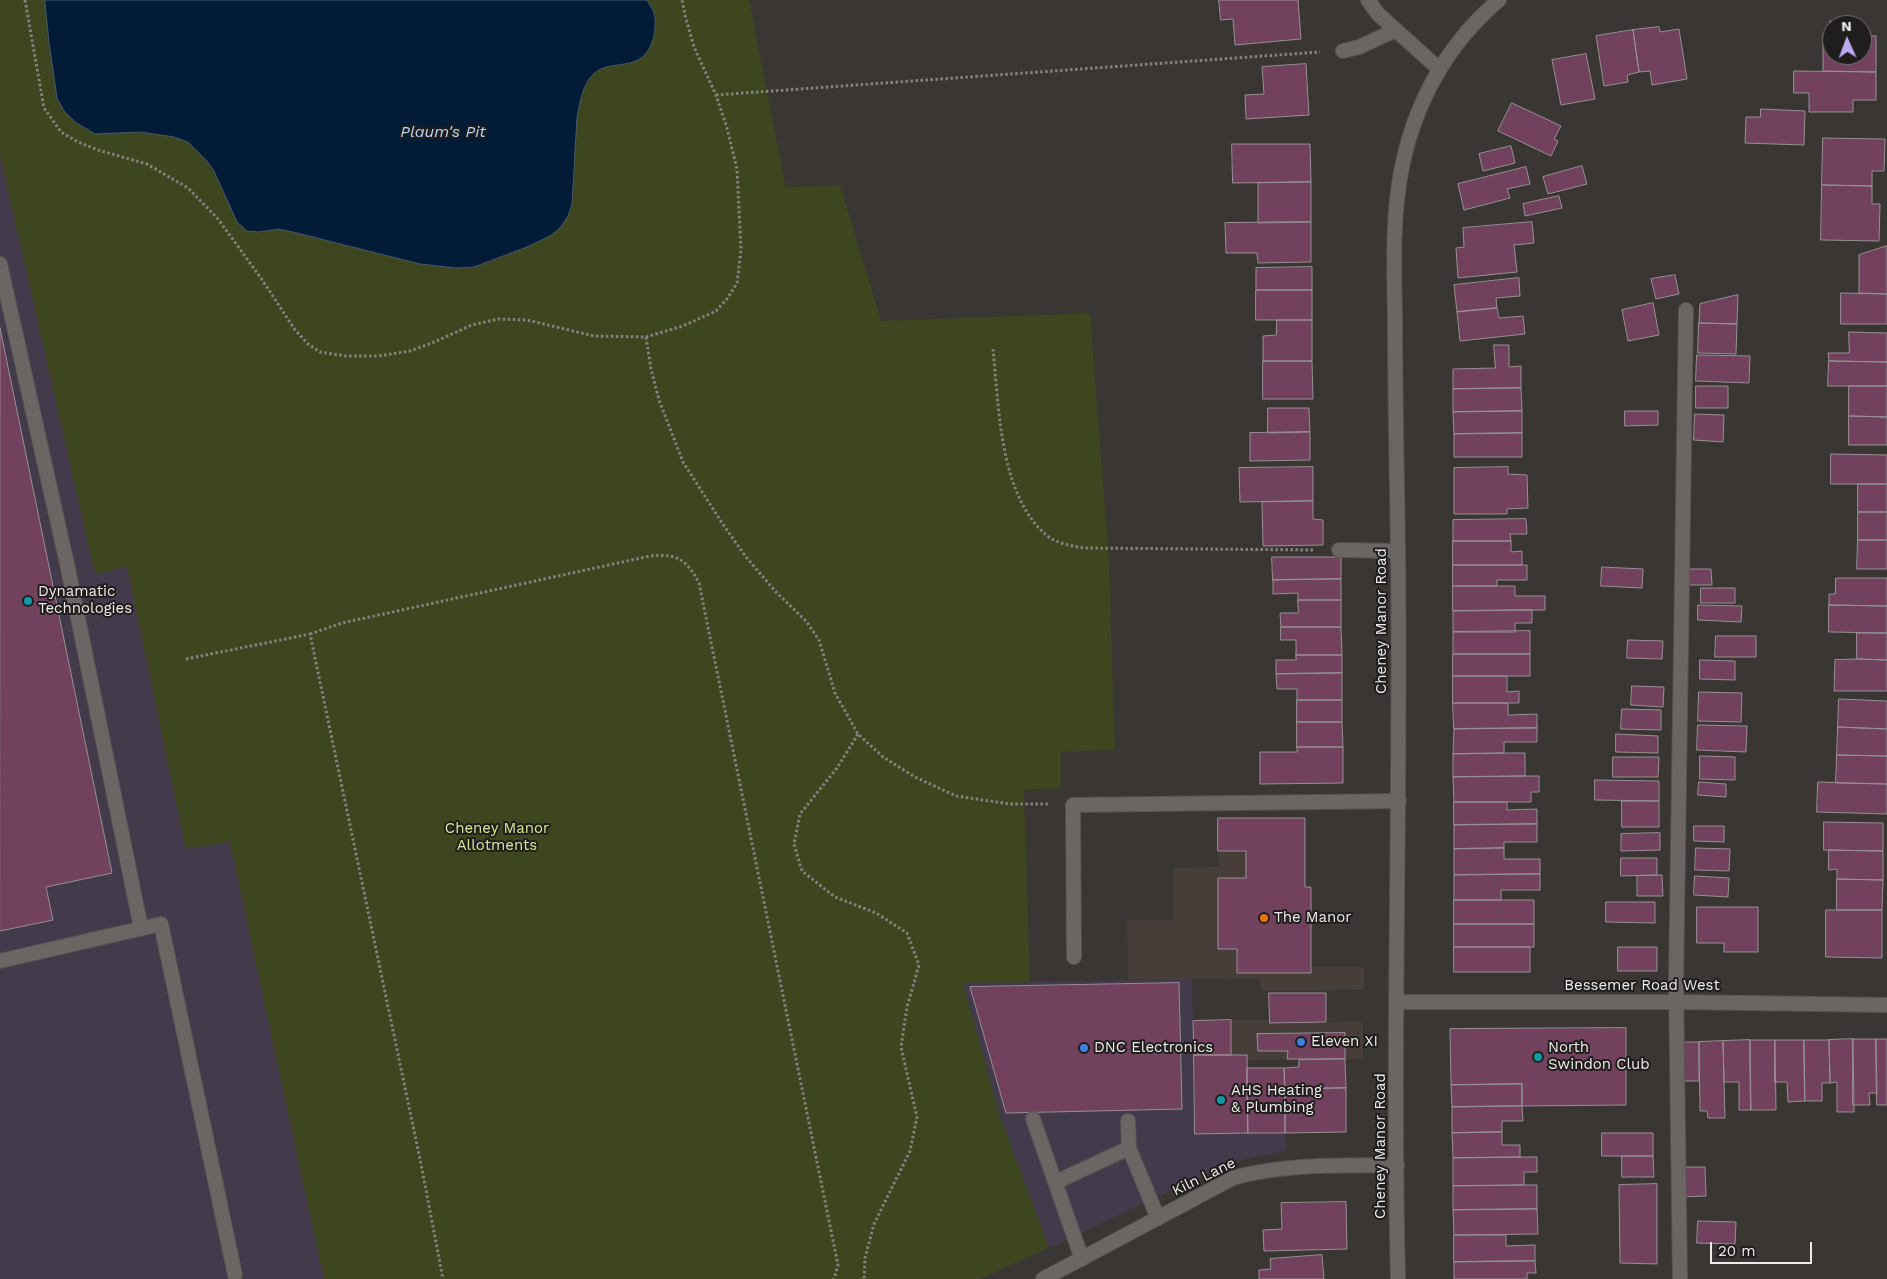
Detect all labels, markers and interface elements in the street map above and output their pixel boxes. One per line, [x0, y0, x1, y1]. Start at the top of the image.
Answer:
north arrow [1822, 15, 1872, 65]
text: N [1841, 18, 1852, 34]
water label: Plaum's Pit [400, 122, 486, 142]
street label: Cheney Manor Road [1373, 548, 1391, 694]
place label: Dynamatic Technologies [38, 583, 132, 618]
marker: Dynamatic Technologies [22, 595, 34, 607]
park label: Cheney Manor Allotments [445, 820, 549, 855]
place label: The Manor [1274, 909, 1351, 927]
marker: The Manor [1258, 912, 1270, 924]
street label: Bessemer Road West [1564, 977, 1720, 995]
place label: Eleven XI [1311, 1033, 1378, 1051]
marker: Eleven XI [1295, 1036, 1307, 1048]
place label: DNC Electronics [1094, 1039, 1213, 1057]
place label: North Swindon Club [1548, 1039, 1650, 1074]
marker: DNC Electronics [1078, 1042, 1090, 1054]
marker: North Swindon Club [1532, 1051, 1544, 1063]
street label: Cheney Manor Road [1372, 1073, 1390, 1219]
place label: AHS Heating & Plumbing [1231, 1082, 1322, 1117]
marker: AHS Heating & Plumbing [1215, 1094, 1227, 1106]
street label: Kiln Lane [1169, 1154, 1239, 1200]
scale bar [1712, 1232, 1814, 1264]
text: 20 m [1718, 1242, 1756, 1260]

